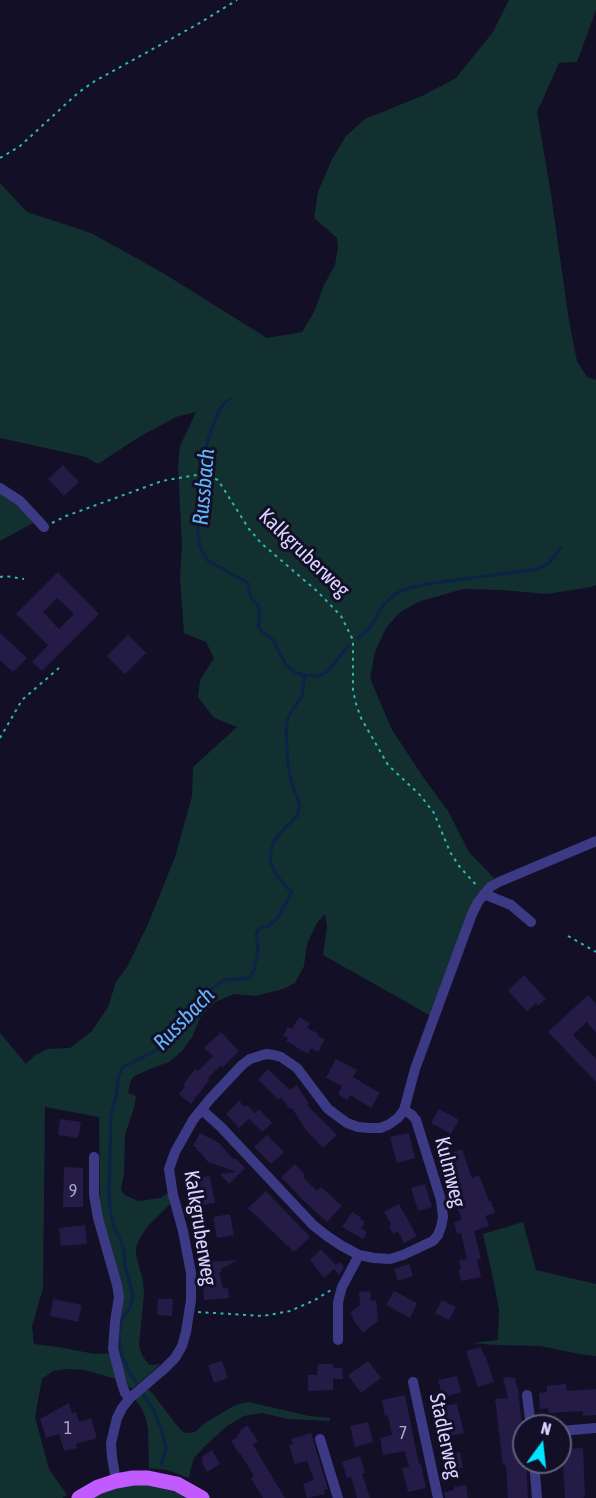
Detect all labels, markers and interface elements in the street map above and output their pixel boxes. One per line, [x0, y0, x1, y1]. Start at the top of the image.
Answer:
water label: Russbach [188, 448, 220, 526]
street label: Kalkgruberweg [253, 504, 355, 602]
water label: Russbach [148, 982, 220, 1056]
street label: Kulmweg [429, 1134, 471, 1210]
street label: Kalkgruberweg [178, 1169, 222, 1287]
house number: 9 [69, 1180, 77, 1202]
street label: Stadlerweg [424, 1391, 466, 1481]
north arrow [512, 1414, 572, 1474]
house number: 1 [64, 1417, 72, 1439]
text: N [539, 1419, 553, 1438]
house number: 7 [399, 1422, 407, 1444]

